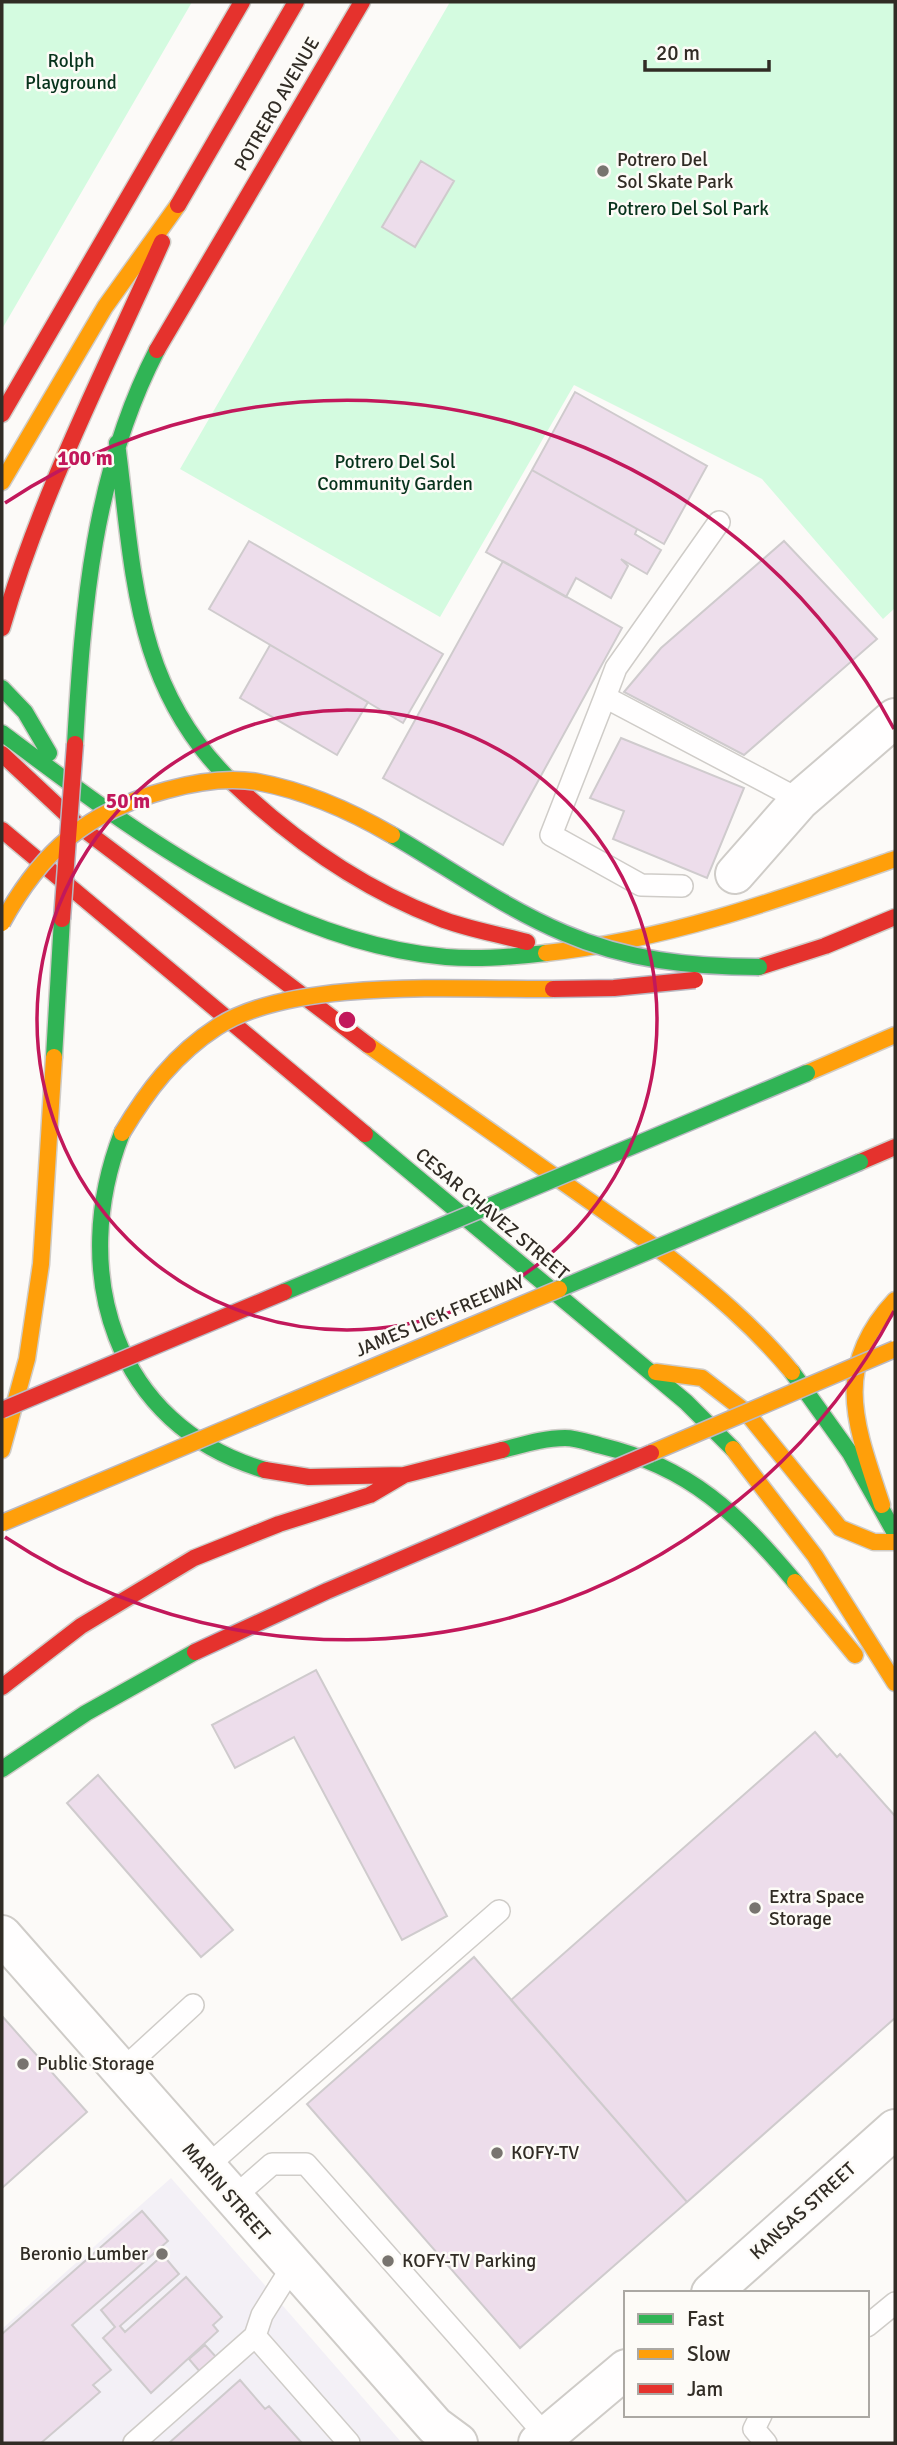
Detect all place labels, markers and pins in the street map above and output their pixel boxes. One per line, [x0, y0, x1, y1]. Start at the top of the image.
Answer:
place label: Potrero Del Sol Skate Park [617, 148, 734, 194]
marker: Potrero Del Sol Skate Park [595, 163, 611, 179]
centre of rings [335, 1008, 359, 1032]
place label: Extra Space Storage [769, 1885, 864, 1931]
marker: Extra Space Storage [747, 1900, 763, 1916]
place label: Public Storage [37, 2052, 155, 2076]
marker: Public Storage [15, 2056, 31, 2072]
place label: KOFY-TV [511, 2141, 579, 2165]
marker: KOFY-TV [489, 2145, 505, 2161]
place label: Beronio Lumber [19, 2242, 148, 2266]
marker: Beronio Lumber [154, 2246, 170, 2262]
place label: KOFY-TV Parking [402, 2249, 536, 2273]
marker: KOFY-TV Parking [380, 2253, 396, 2269]

